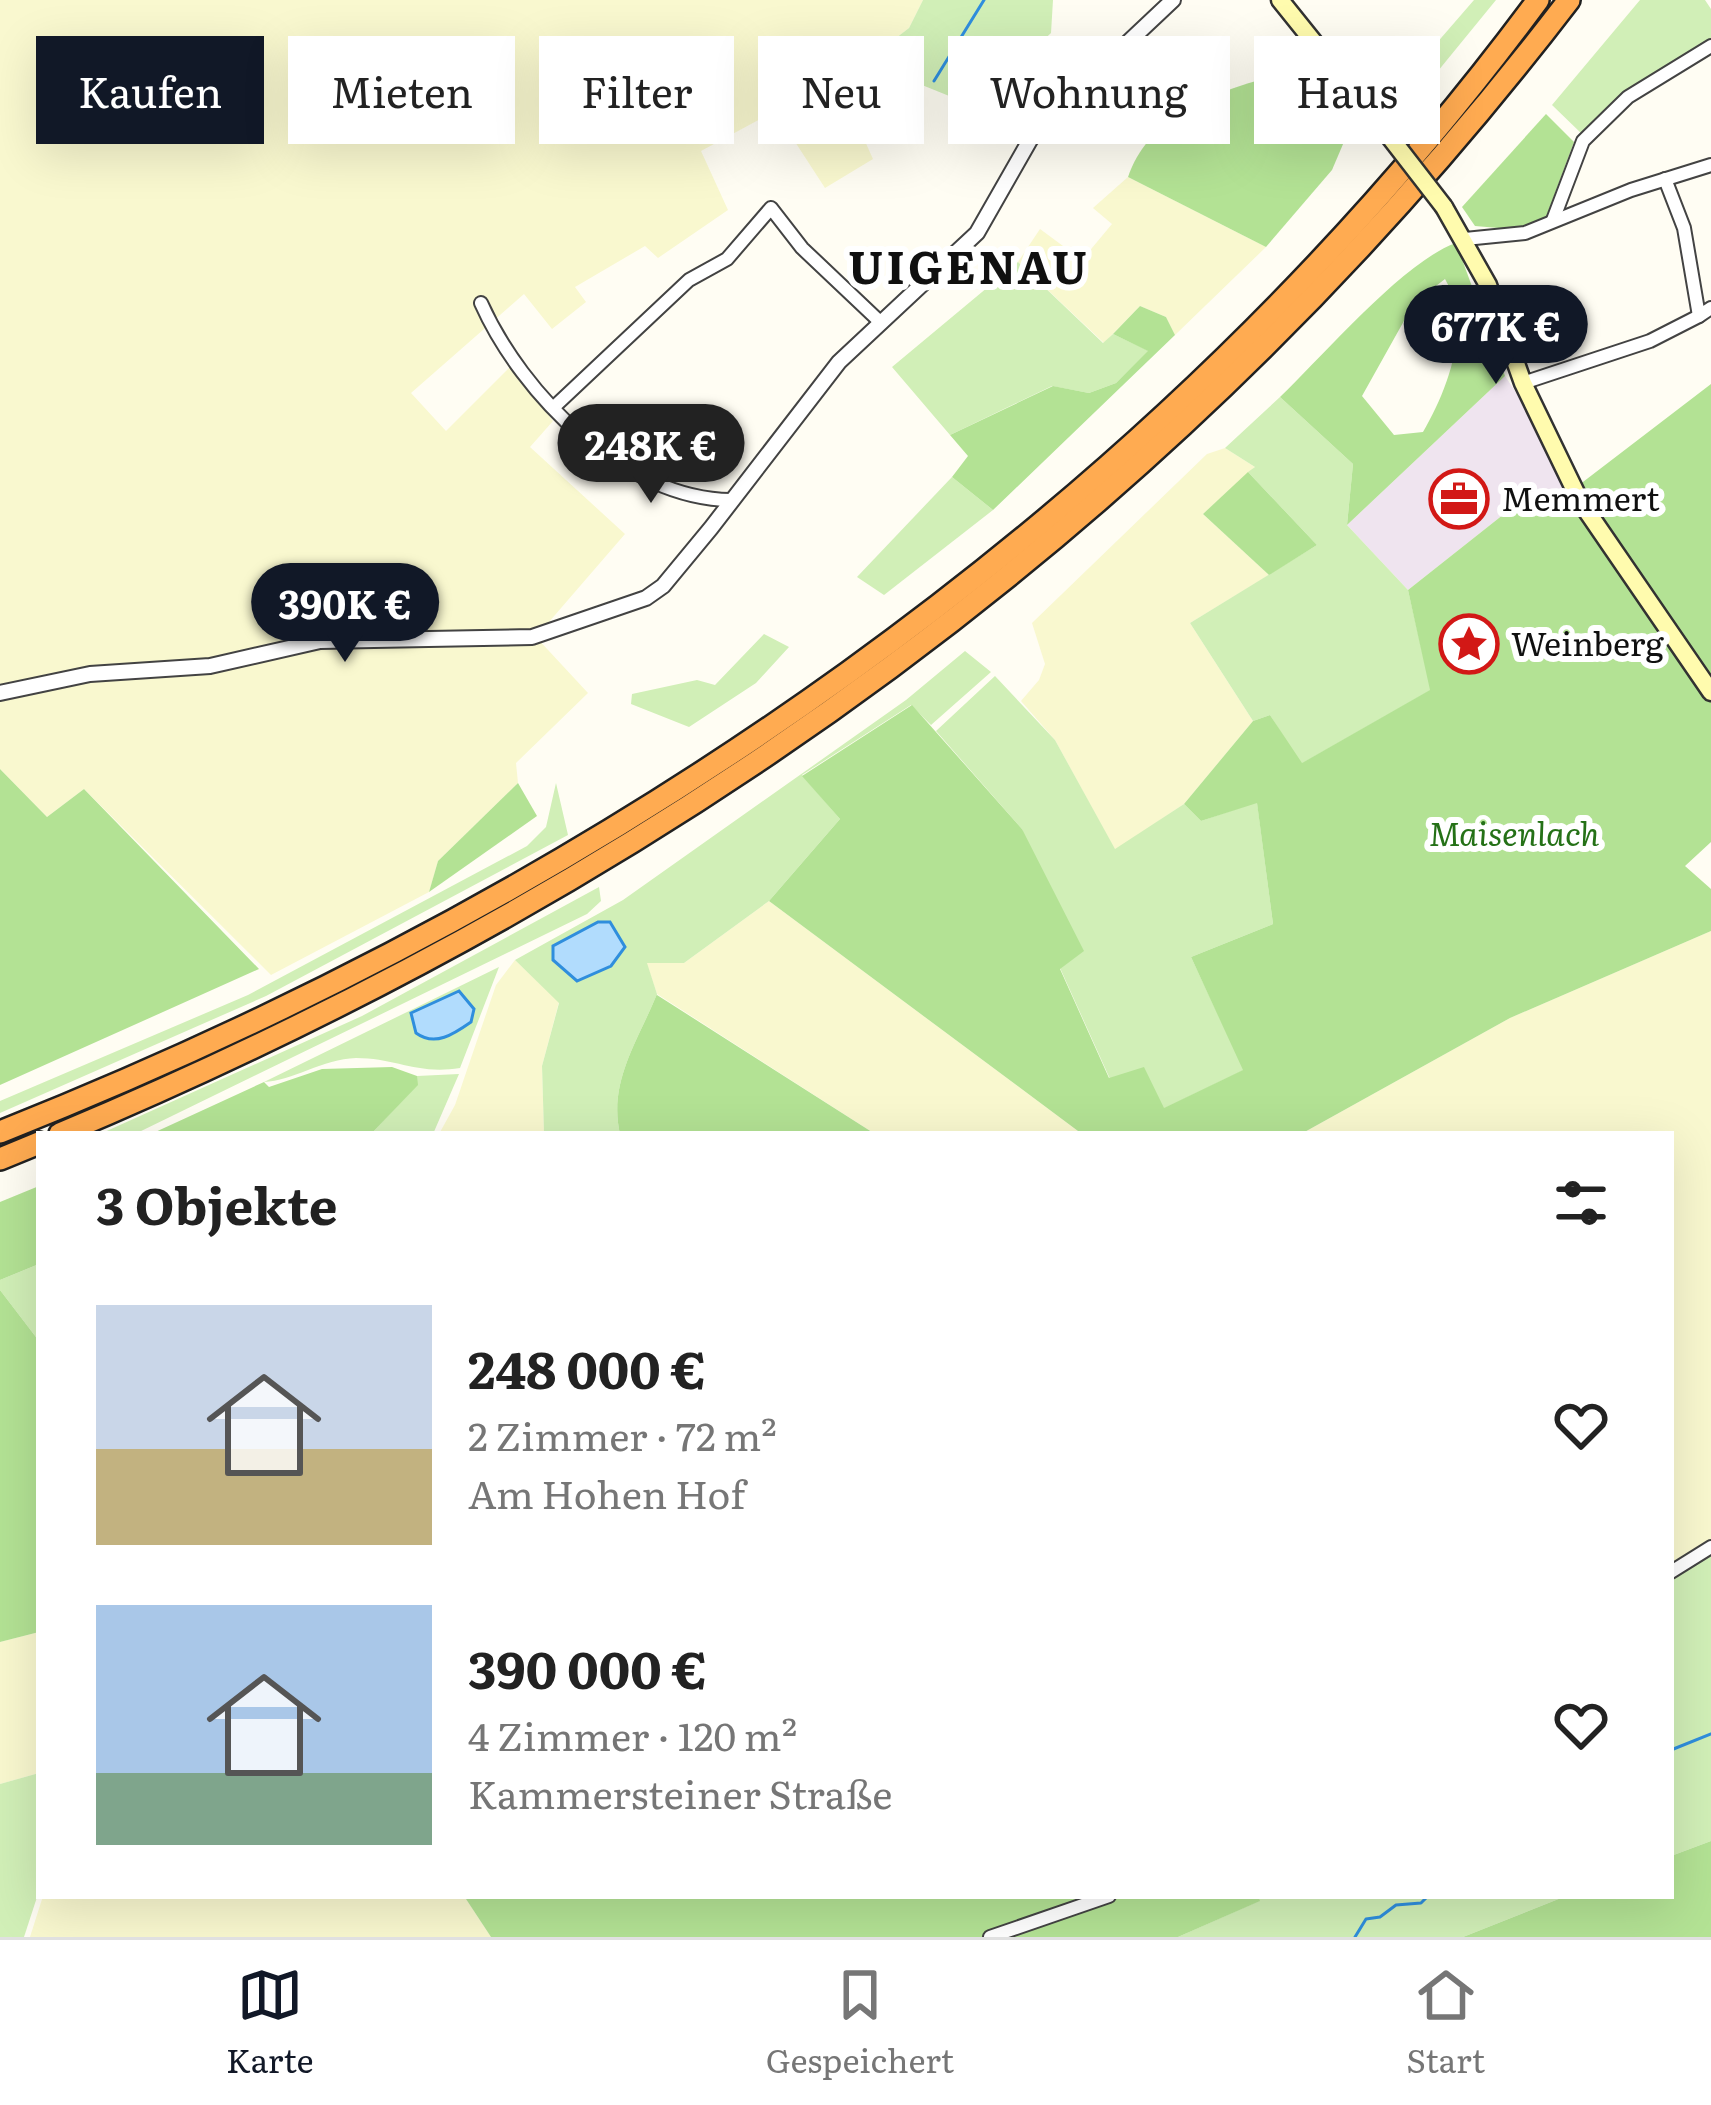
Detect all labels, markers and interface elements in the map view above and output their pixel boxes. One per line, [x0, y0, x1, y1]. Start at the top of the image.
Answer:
chip: Kaufen [36, 36, 264, 144]
chip: Mieten [288, 36, 515, 144]
chip: Filter [539, 36, 734, 144]
chip: Neu [758, 36, 924, 144]
chip: Wohnung [948, 36, 1230, 144]
chip: Haus [1254, 36, 1440, 144]
district label: UIGENAU [848, 231, 1090, 298]
pin: 677K € [1398, 285, 1594, 387]
text: 677K € [1431, 295, 1561, 353]
pin: 248K € [553, 404, 749, 506]
text: 248K € [585, 414, 717, 472]
office icon: Memmert [1428, 468, 1490, 530]
place label: Memmert [1501, 472, 1660, 521]
pin: 390K € [247, 563, 443, 665]
text: 390K € [278, 573, 412, 631]
place icon: Weinberg [1438, 613, 1500, 675]
place label: Weinberg [1511, 617, 1664, 666]
park label: Maisenlach [1429, 807, 1599, 856]
text: 3 Objekte [96, 1165, 338, 1241]
icon: filters [1548, 1170, 1614, 1236]
text: 248 000 € [468, 1329, 706, 1405]
icon: home [192, 1353, 336, 1497]
icon: heart [1548, 1392, 1614, 1458]
text: 2 Zimmer · 72 m² [468, 1405, 777, 1463]
text: Am Hohen Hof [468, 1463, 745, 1521]
text: 390 000 € [468, 1629, 707, 1705]
icon: home [192, 1653, 336, 1797]
icon: heart [1548, 1692, 1614, 1758]
text: 4 Zimmer · 120 m² [468, 1705, 797, 1763]
text: Kammersteiner Straße [468, 1763, 892, 1821]
tab: Karte [226, 1962, 314, 2083]
tab: Gespeichert [766, 1962, 954, 2083]
tab: Start [1406, 1962, 1485, 2083]

